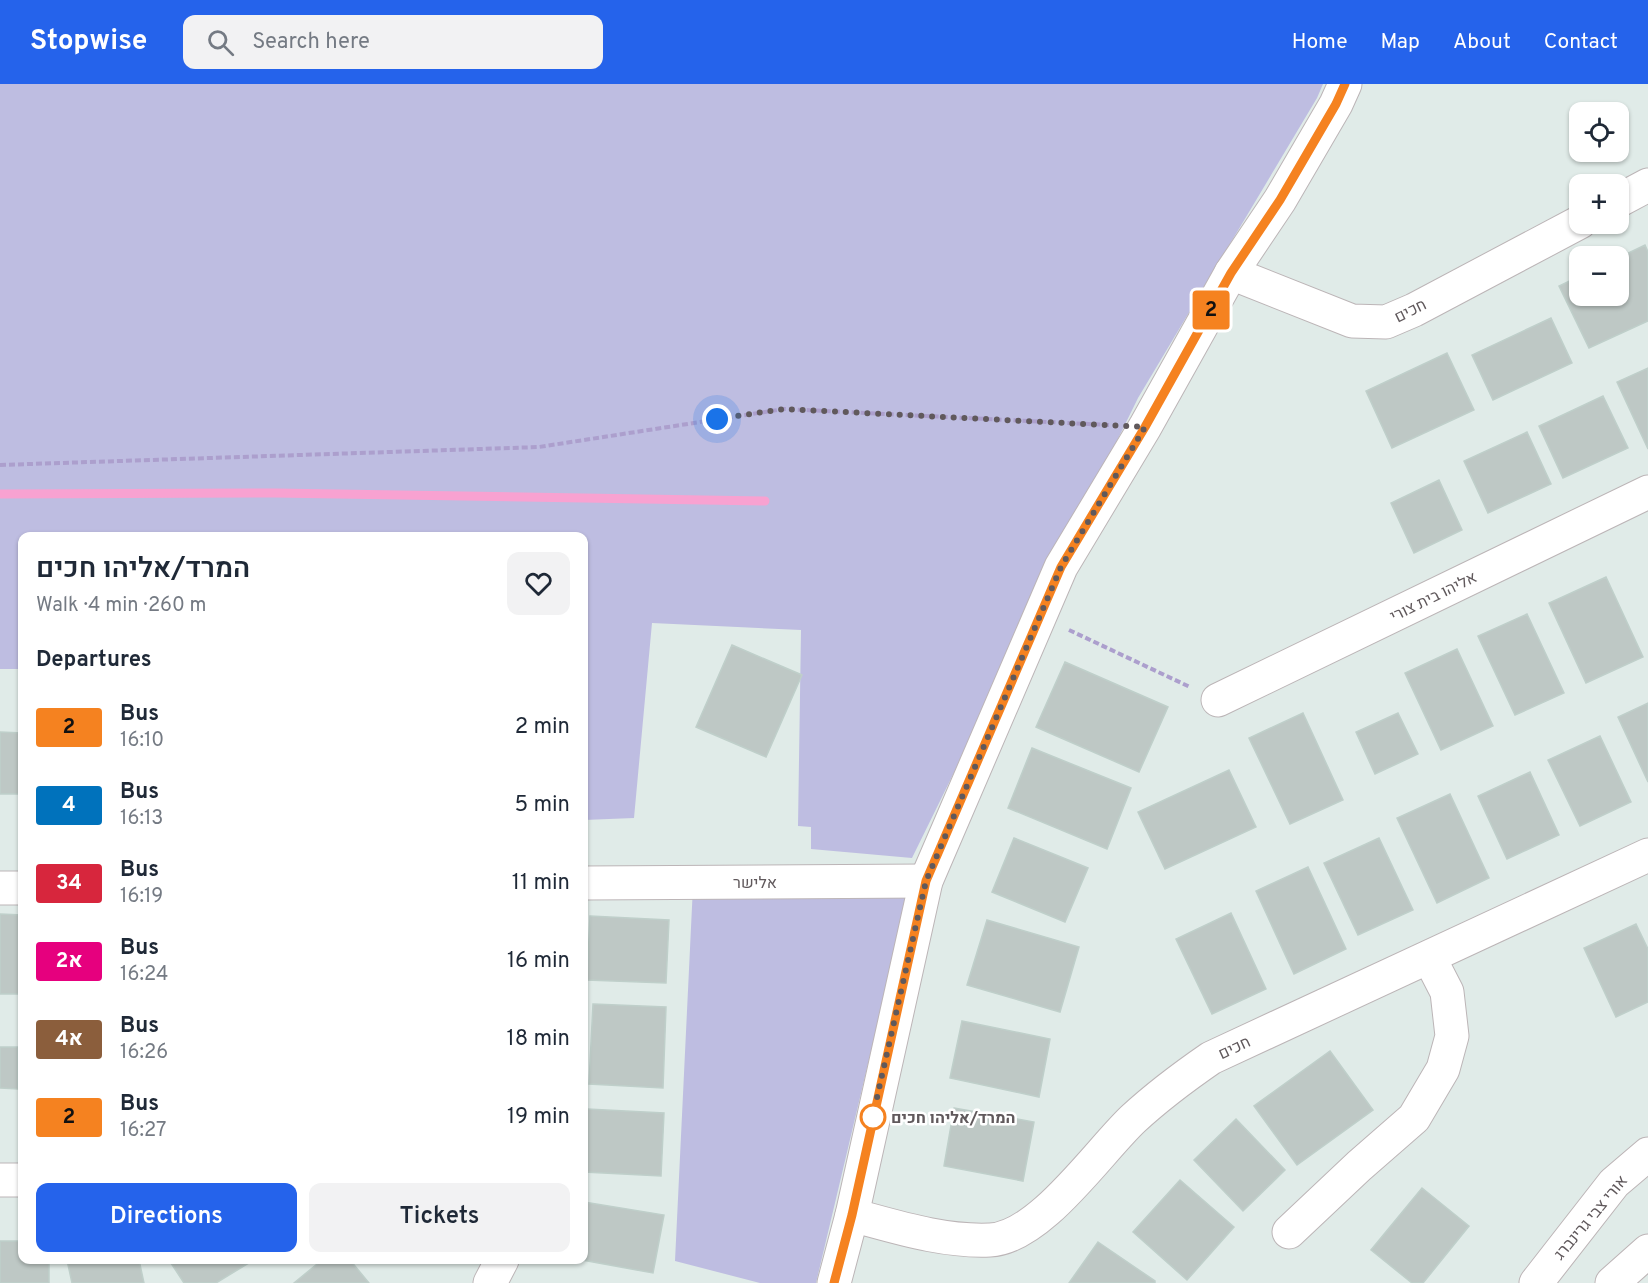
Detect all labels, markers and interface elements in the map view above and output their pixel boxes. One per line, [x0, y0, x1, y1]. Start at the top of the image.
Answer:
search box [183, 15, 603, 69]
text: Stopwise [30, 24, 147, 60]
icon: search [204, 26, 237, 59]
text: Search here [252, 29, 370, 56]
text: Home [1292, 29, 1348, 56]
text: Map [1381, 29, 1420, 56]
text: About [1453, 29, 1511, 56]
text: Contact [1544, 29, 1618, 56]
map controls [1569, 102, 1629, 306]
button: locate [1569, 102, 1629, 162]
button: + [1569, 174, 1629, 234]
button: − [1569, 246, 1629, 306]
line badge: 2 [1192, 290, 1230, 330]
street label: חכים [1392, 296, 1430, 328]
text: 2 [1205, 297, 1217, 324]
your location [702, 404, 732, 434]
text: המרד/אליהו חכים [36, 552, 250, 588]
button: heart [507, 552, 570, 615]
street label: אליהו בית צורי [1387, 568, 1481, 627]
text: Walk · 4 min · 260 m [36, 593, 207, 619]
text: Departures [36, 647, 152, 674]
text: Bus [120, 701, 159, 728]
text: 2 [63, 714, 75, 741]
text: 2 min [515, 714, 570, 741]
text: 16:10 [120, 728, 164, 754]
text: Bus [120, 779, 159, 806]
text: 4 [62, 792, 76, 819]
text: 5 min [515, 792, 570, 819]
text: 16:13 [120, 806, 163, 832]
text: Bus [120, 857, 159, 884]
text: 34 [56, 870, 82, 897]
text: 11 min [512, 870, 570, 897]
street label: אלישר [733, 874, 777, 894]
text: 16:19 [120, 884, 163, 910]
text: Bus [120, 935, 159, 962]
text: 2א [56, 948, 82, 975]
text: 16 min [507, 948, 570, 975]
text: 16:24 [120, 962, 168, 988]
text: Bus [120, 1013, 159, 1040]
text: 4א [55, 1026, 83, 1053]
text: 18 min [507, 1026, 570, 1053]
street label: חכים [1216, 1033, 1254, 1065]
text: 16:26 [120, 1040, 168, 1066]
text: Bus [120, 1091, 159, 1118]
text: 2 [63, 1104, 75, 1131]
text: 19 min [507, 1104, 570, 1131]
marker: המרד/אליהו חכים [860, 1104, 886, 1130]
place label: המרד/אליהו חכים [891, 1109, 1016, 1129]
text: 16:27 [120, 1118, 166, 1144]
street label: אורי צבי גרינברג [1550, 1172, 1633, 1265]
button: Directions [36, 1183, 297, 1252]
button: Tickets [309, 1183, 570, 1252]

